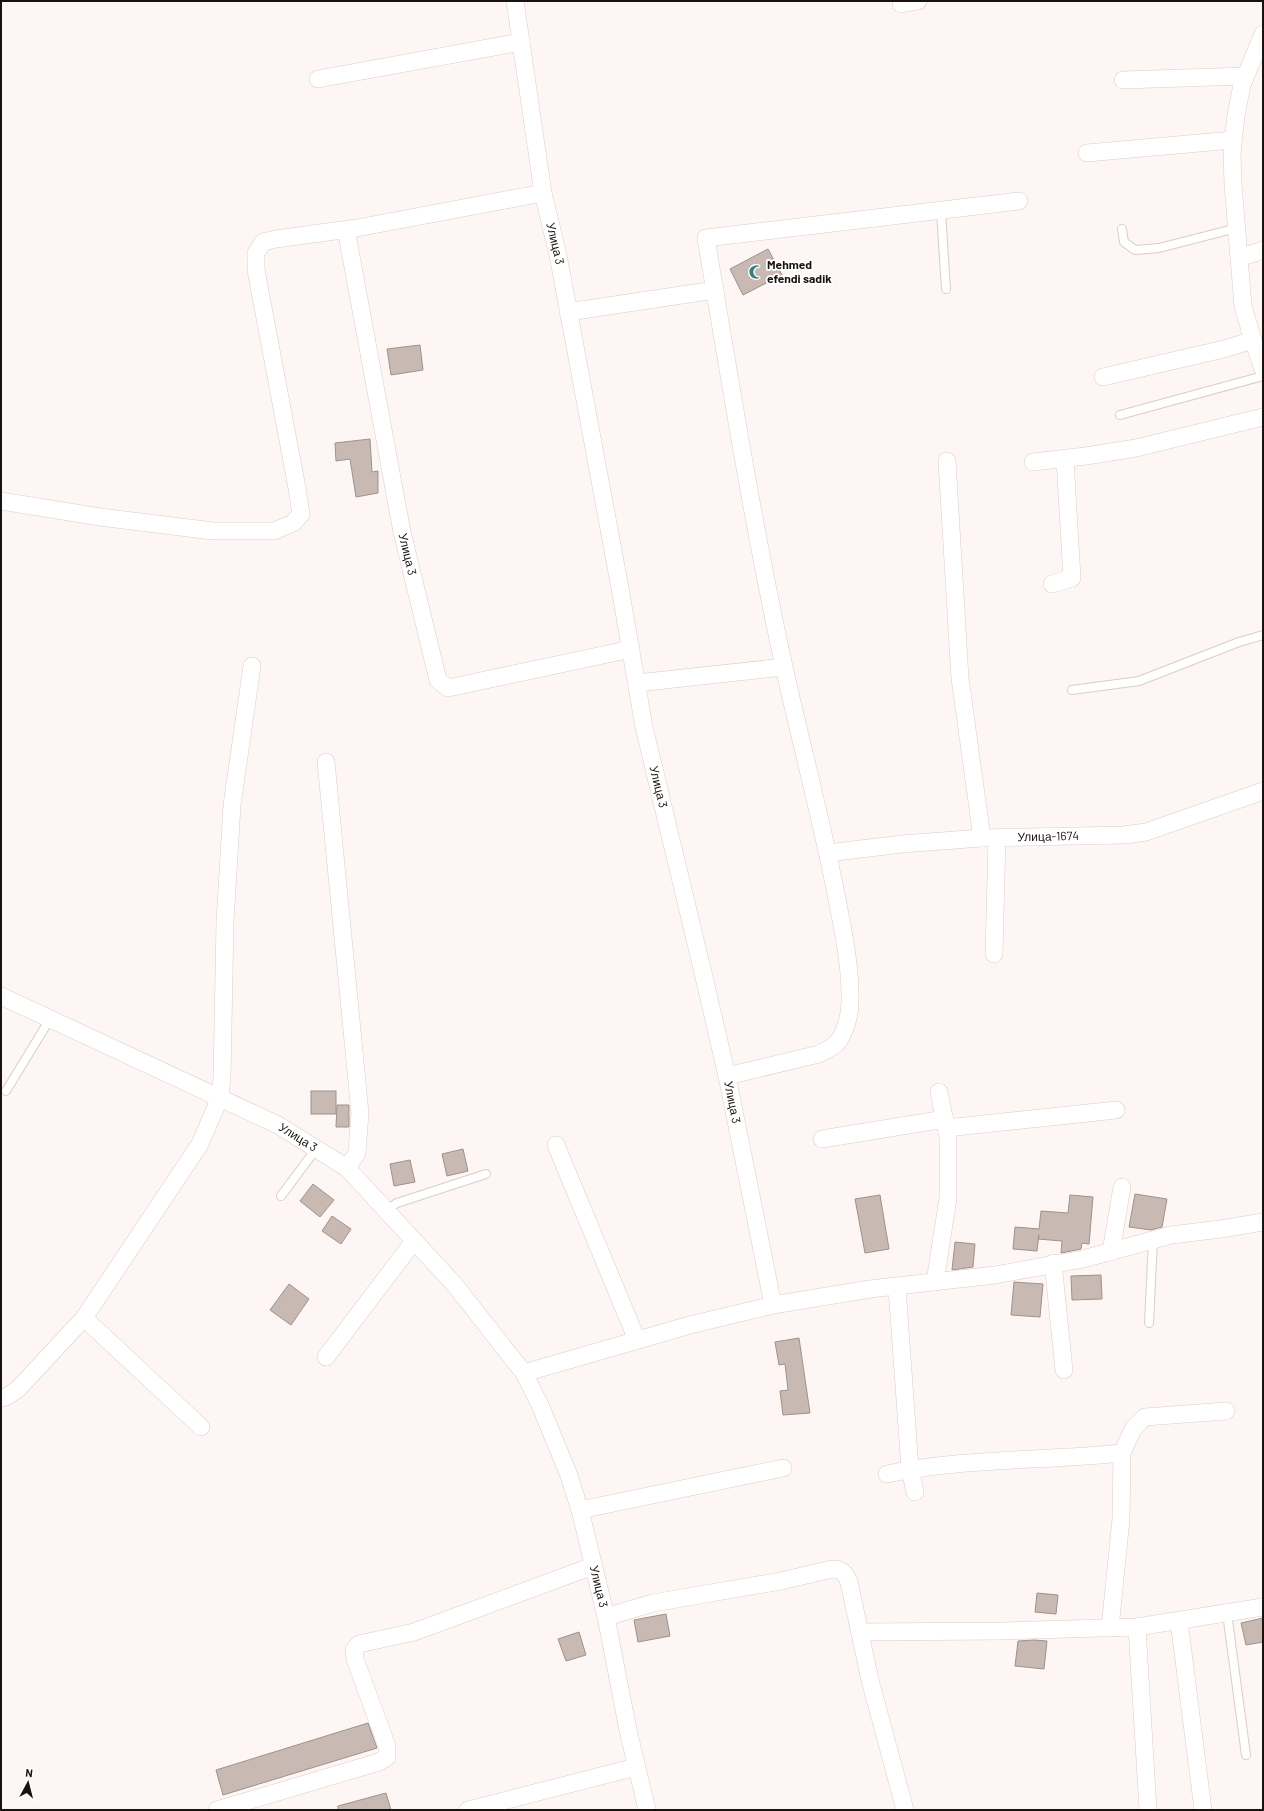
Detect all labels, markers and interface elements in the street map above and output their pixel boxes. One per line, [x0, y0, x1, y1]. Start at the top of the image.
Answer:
street label: Улица 3 [544, 221, 568, 266]
place label: Mehmed efendi sadik [767, 257, 832, 285]
mosque icon: Mehmed efendi sadik [748, 264, 764, 280]
street label: Улица 3 [397, 532, 420, 576]
street label: Улица 3 [648, 764, 671, 809]
street label: Улица-1674 [1017, 828, 1079, 844]
street label: Улица 3 [722, 1080, 744, 1124]
street label: Улица 3 [277, 1119, 320, 1154]
street label: Улица 3 [588, 1564, 611, 1609]
north arrow [8, 1763, 48, 1803]
text: N [25, 1766, 34, 1779]

